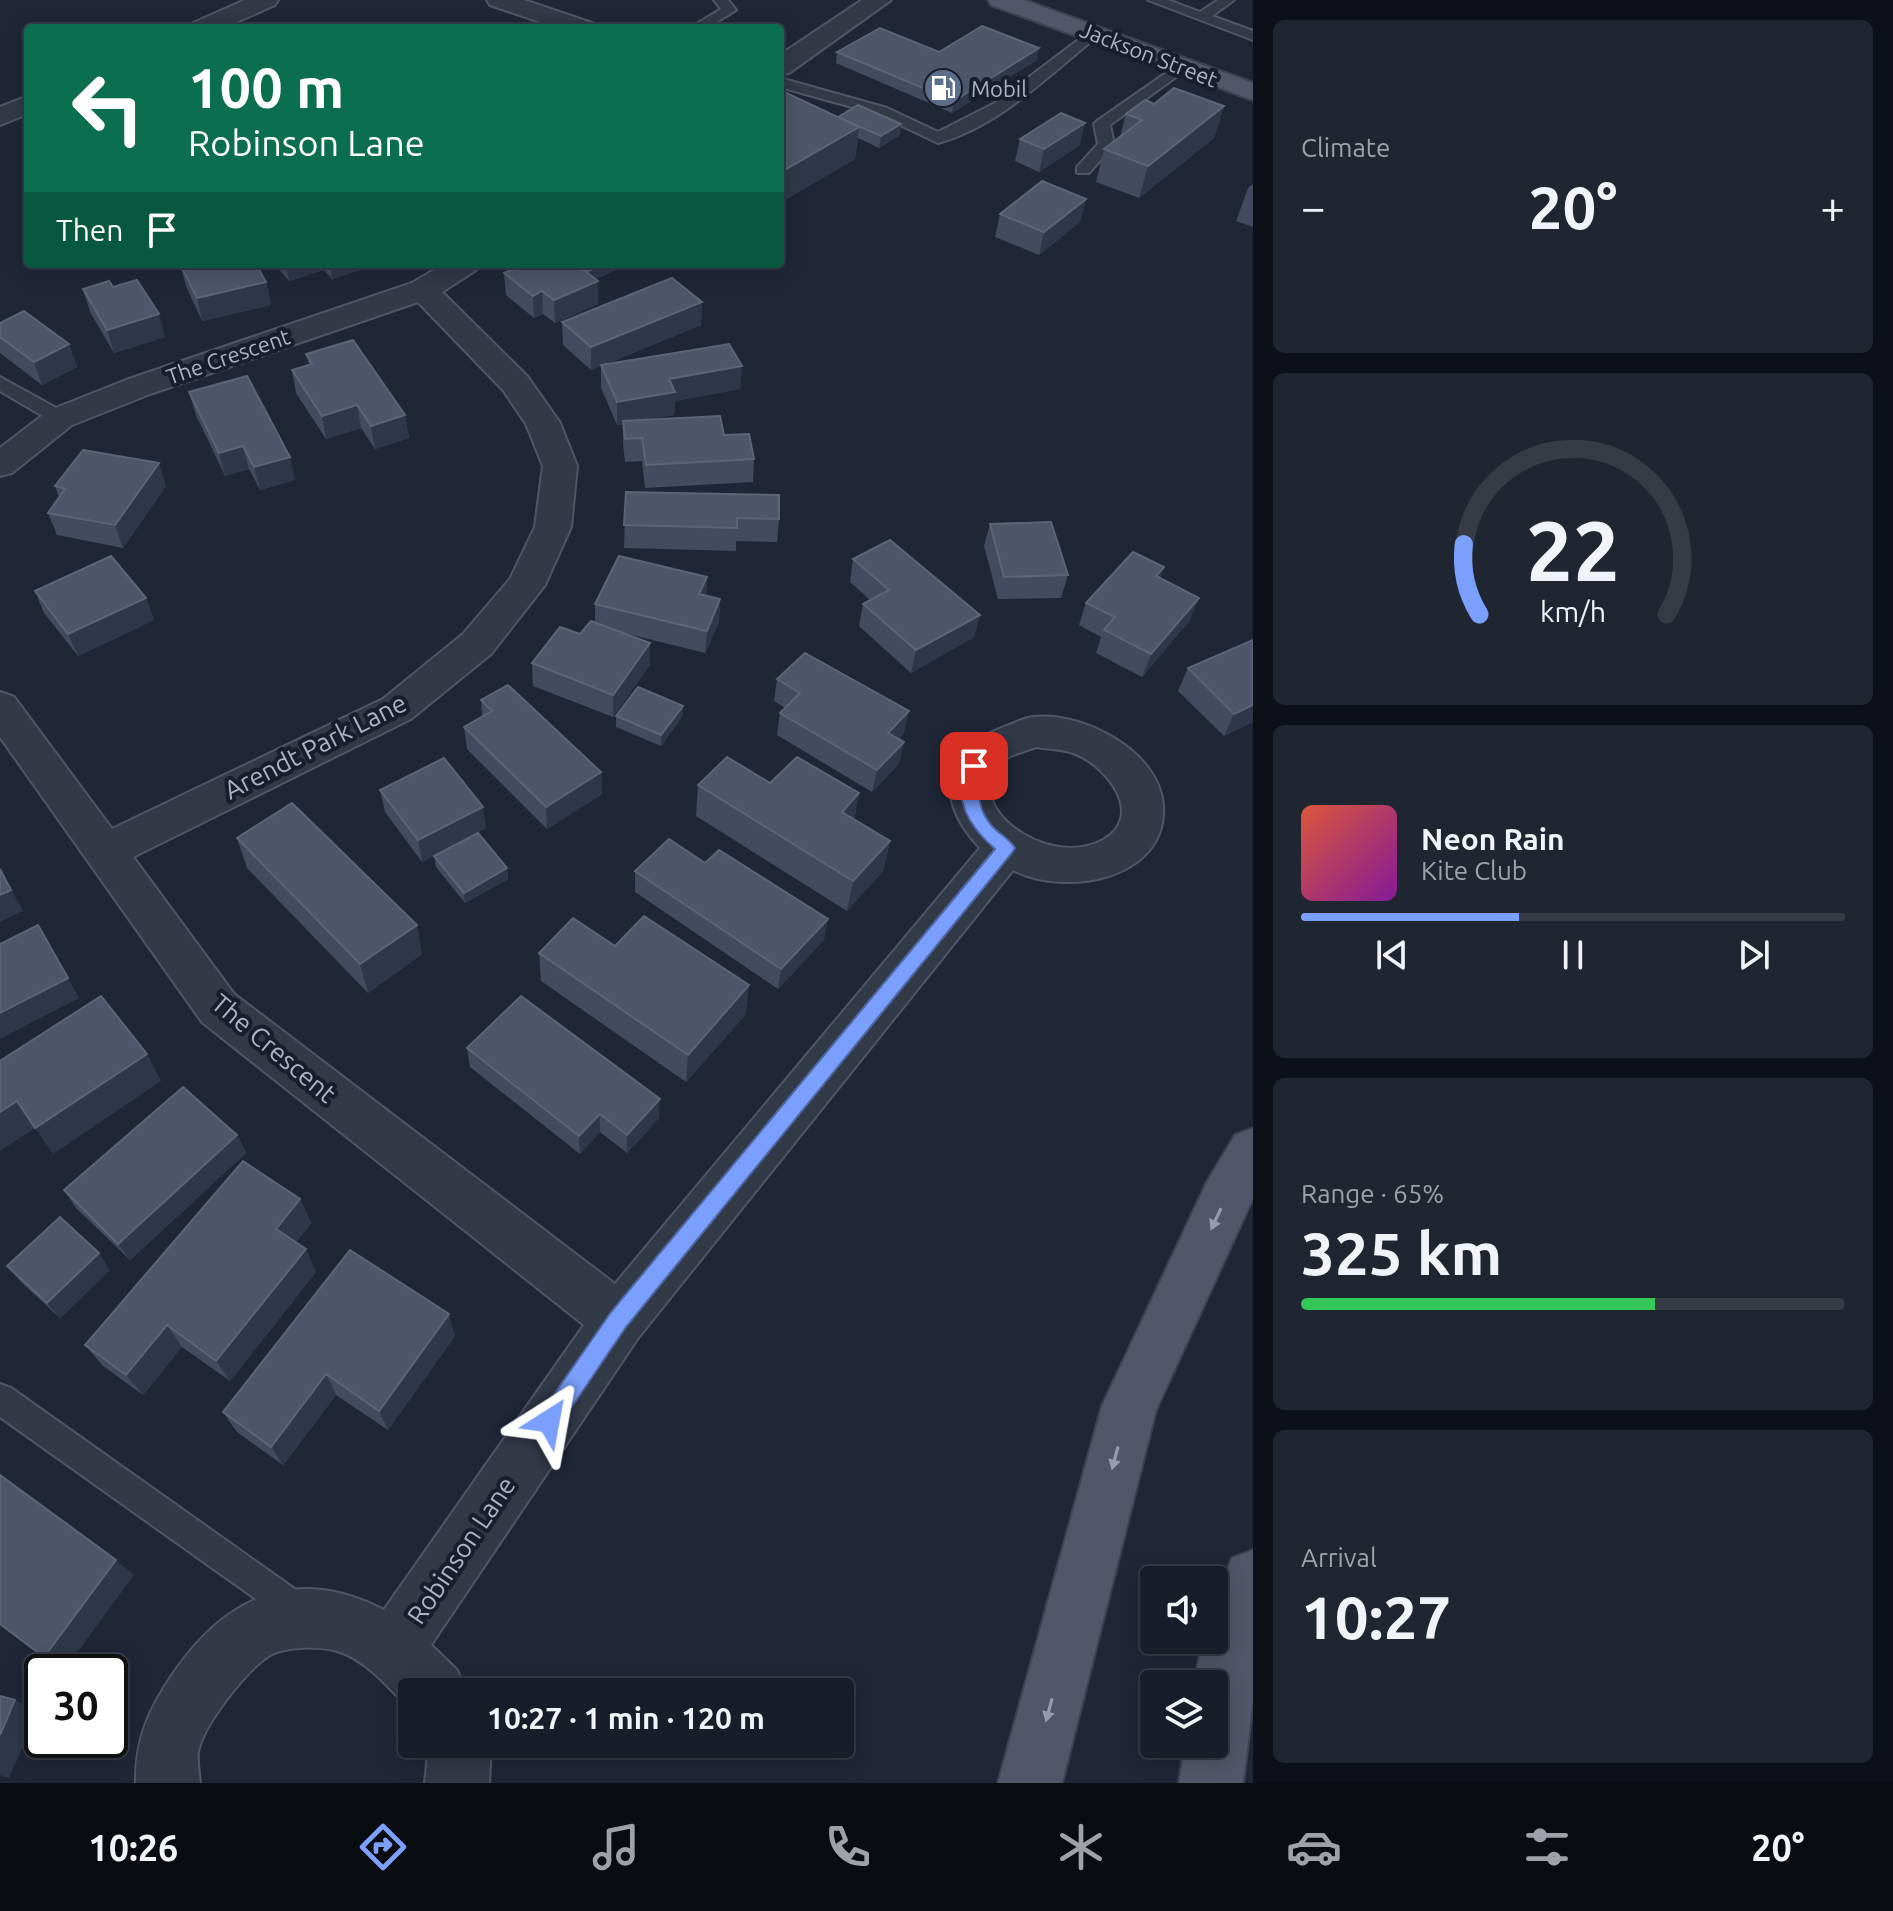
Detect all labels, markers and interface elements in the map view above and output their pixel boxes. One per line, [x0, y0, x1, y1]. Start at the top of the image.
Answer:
street label: Jackson Street [1077, 16, 1221, 92]
icon: left [56, 56, 160, 160]
text: 100 m [188, 56, 344, 119]
fuel station icon: Mobil [922, 67, 964, 109]
place label: Mobil [971, 76, 1027, 101]
text: Robinson Lane [188, 122, 425, 163]
text: Climate [1301, 133, 1390, 162]
text: 20° [1529, 173, 1617, 240]
text: − [1301, 182, 1326, 231]
text: + [1820, 182, 1845, 231]
icon: arrive [140, 208, 184, 252]
text: Then [56, 213, 124, 247]
street label: The Crescent [163, 323, 293, 389]
text: 22 [1526, 502, 1620, 596]
text: km/h [1540, 595, 1606, 627]
street label: Arendt Park Lane [219, 688, 411, 804]
pin [940, 732, 1008, 800]
icon: arrive [952, 744, 996, 788]
text: Neon Rain [1421, 822, 1565, 856]
text: Kite Club [1421, 856, 1527, 885]
icon: previous [1370, 933, 1414, 977]
icon: pause [1551, 933, 1595, 977]
icon: next [1732, 933, 1776, 977]
street label: The Crescent [206, 988, 342, 1108]
text: Range · 65% [1301, 1179, 1444, 1208]
one-way arrow [1209, 1208, 1223, 1231]
text: 325 km [1301, 1219, 1502, 1286]
position arrow [507, 1379, 591, 1463]
one-way arrow [1109, 1446, 1121, 1471]
street label: Robinson Lane [401, 1471, 521, 1629]
text: Arrival [1301, 1543, 1377, 1572]
map controls [1140, 1566, 1228, 1758]
button: sound [1140, 1566, 1228, 1654]
text: 10:27 [1301, 1583, 1451, 1650]
speed limit sign: 30 [24, 1654, 128, 1758]
button: layers [1140, 1670, 1228, 1758]
one-way arrow [1042, 1697, 1054, 1722]
text: 10:27 · 1 min · 120 m [487, 1701, 765, 1735]
icon: directions [355, 1819, 411, 1875]
icon: music [588, 1819, 644, 1875]
icon: phone [820, 1819, 876, 1875]
icon: climate [1053, 1819, 1109, 1875]
icon: car [1286, 1819, 1342, 1875]
icon: filters [1519, 1819, 1575, 1875]
text: 10:26 [88, 1827, 178, 1868]
text: 20° [1751, 1827, 1805, 1868]

